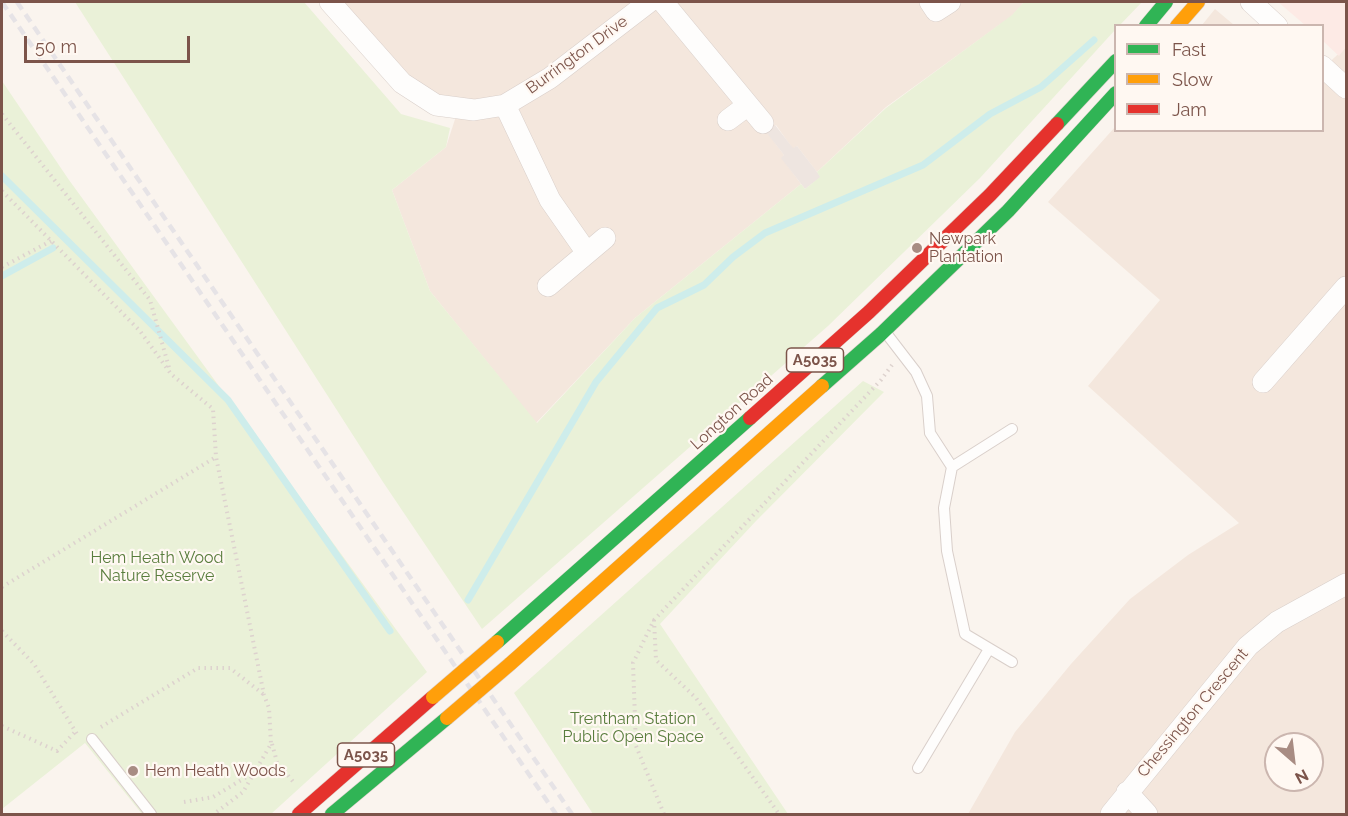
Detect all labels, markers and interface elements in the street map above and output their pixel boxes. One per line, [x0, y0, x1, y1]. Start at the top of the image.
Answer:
street label: Burrington Drive [523, 12, 631, 98]
scale bar [27, 24, 194, 62]
legend [1114, 24, 1324, 132]
text: 50 m [35, 36, 77, 57]
text: Fast [1172, 39, 1206, 60]
text: Slow [1172, 69, 1213, 90]
text: Jam [1172, 99, 1207, 120]
place label: Newpark Plantation [929, 229, 1003, 267]
marker: Newpark Plantation [910, 241, 924, 255]
road number: A5035 [786, 348, 844, 372]
street label: Longton Road [687, 370, 777, 454]
park label: Hem Heath Wood Nature Reserve [91, 548, 223, 586]
street label: Chessington Crescent [1134, 645, 1252, 781]
park label: Trentham Station Public Open Space [562, 709, 704, 747]
north arrow [1264, 732, 1324, 792]
road number: A5035 [338, 743, 394, 767]
place label: Hem Heath Woods [145, 761, 286, 781]
marker: Hem Heath Woods [126, 764, 140, 778]
text: N [1292, 765, 1312, 788]

